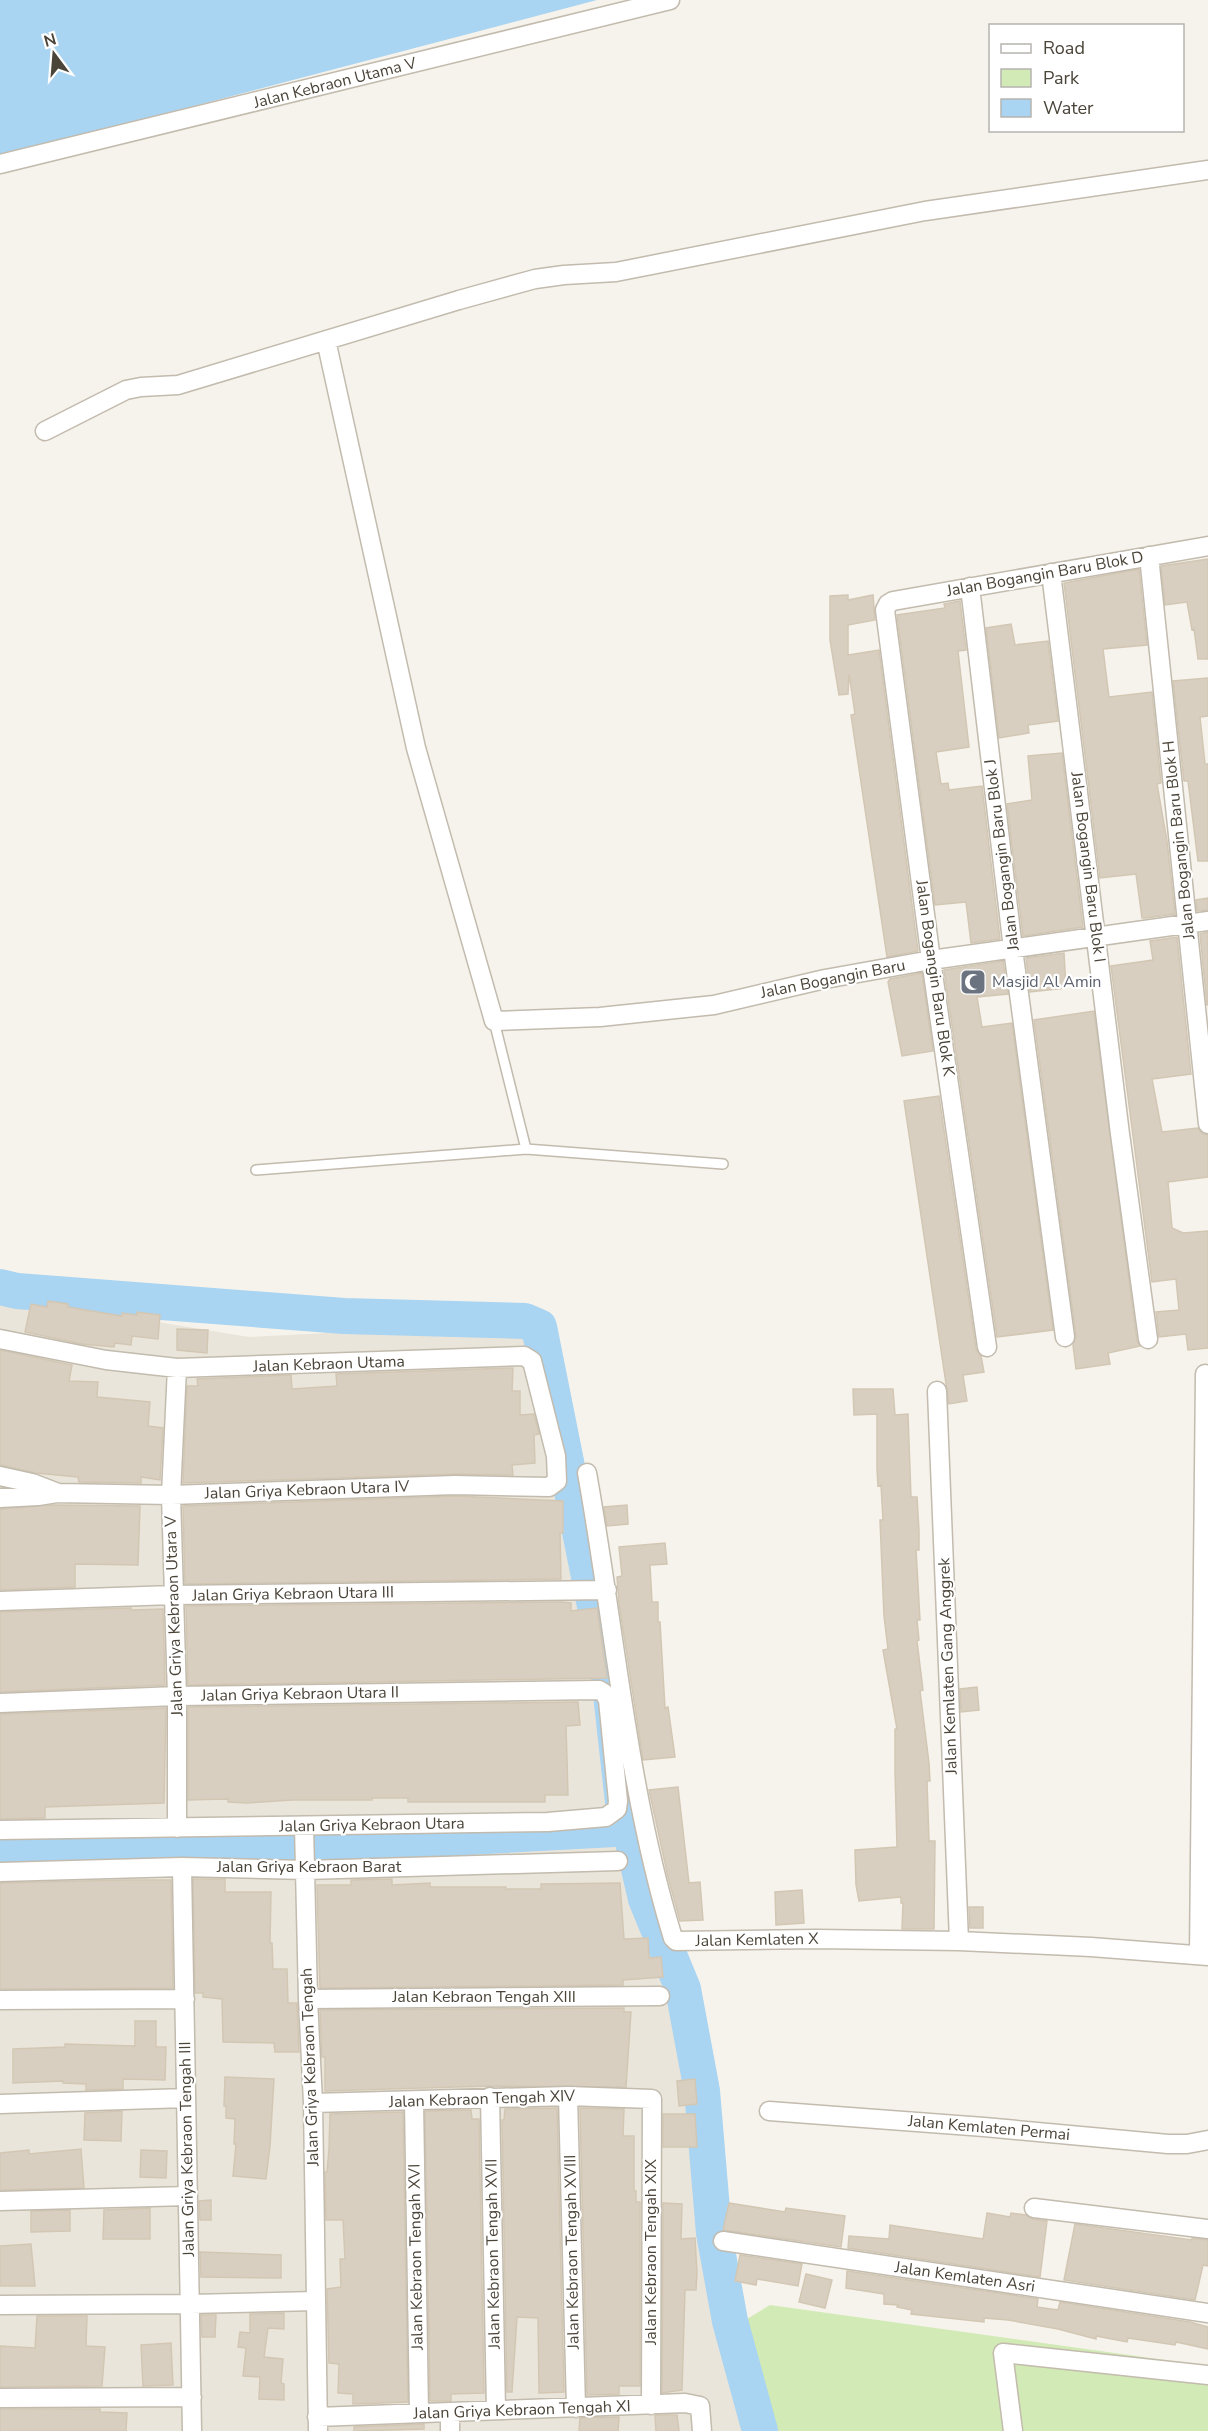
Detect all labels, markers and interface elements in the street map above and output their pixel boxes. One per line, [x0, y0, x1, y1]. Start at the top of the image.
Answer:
north arrow [24, 24, 84, 84]
legend [989, 24, 1184, 132]
text: N [41, 28, 59, 53]
text: Road [1043, 36, 1085, 60]
street label: Jalan Kebraon Utama V [250, 52, 420, 114]
text: Park [1043, 66, 1080, 90]
text: Water [1043, 96, 1094, 120]
street label: Jalan Bogangin Baru Blok D [944, 546, 1145, 602]
street label: Jalan Bogangin Baru Blok H [1158, 739, 1200, 941]
street label: Jalan Bogangin Baru Blok J [979, 758, 1025, 953]
street label: Jalan Bogangin Baru Blok I [1065, 770, 1111, 963]
street label: Jalan Bogangin Baru Blok K [910, 878, 960, 1078]
street label: Jalan Bogangin Baru [758, 954, 907, 1004]
mosque icon: Masjid Al Amin [958, 967, 988, 997]
place label: Masjid Al Amin [992, 971, 1101, 993]
street label: Jalan Kebraon Utama [252, 1350, 405, 1378]
street label: Jalan Griya Kebraon Utara IV [203, 1475, 411, 1505]
street label: Jalan Griya Kebraon Utara V [159, 1514, 189, 1718]
street label: Jalan Kemlaten Gang Anggrek [933, 1556, 963, 1776]
street label: Jalan Griya Kebraon Utara III [191, 1581, 394, 1607]
street label: Jalan Griya Kebraon Utara II [200, 1681, 399, 1707]
street label: Jalan Griya Kebraon Utara [278, 1812, 465, 1838]
street label: Jalan Griya Kebraon Barat [216, 1856, 402, 1878]
street label: Jalan Kemlaten X [694, 1928, 819, 1952]
street label: Jalan Griya Kebraon Tengah [296, 1967, 324, 2168]
street label: Jalan Kebraon Tengah XIII [391, 1986, 576, 2008]
street label: Jalan Griya Kebraon Tengah III [174, 2041, 200, 2258]
street label: Jalan Kebraon Tengah XIV [387, 2085, 577, 2113]
street label: Jalan Kemlaten Permai [906, 2110, 1071, 2146]
street label: Jalan Kebraon Tengah XVIII [559, 2155, 585, 2350]
street label: Jalan Kebraon Tengah XIX [640, 2158, 662, 2346]
street label: Jalan Kebraon Tengah XVII [480, 2159, 506, 2350]
street label: Jalan Kebraon Tengah XVI [403, 2164, 429, 2351]
street label: Jalan Kemlaten Asri [893, 2256, 1036, 2298]
street label: Jalan Griya Kebraon Tengah XI [412, 2395, 631, 2425]

